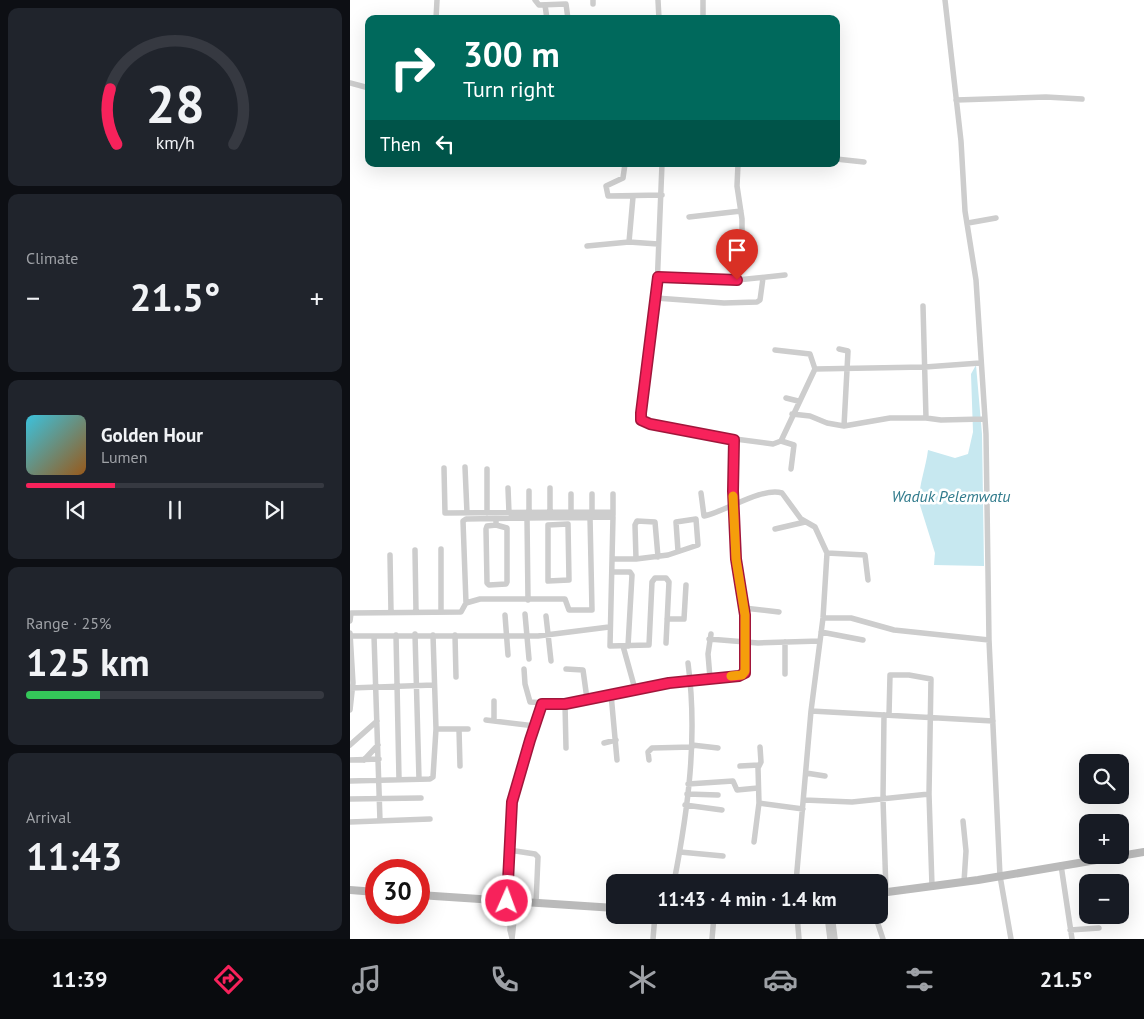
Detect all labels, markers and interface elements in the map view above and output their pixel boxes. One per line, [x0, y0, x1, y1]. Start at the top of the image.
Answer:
text: 300 m [463, 31, 560, 77]
icon: right [380, 35, 445, 100]
text: 28 [146, 70, 204, 137]
text: Turn right [463, 75, 555, 103]
icon: left [431, 130, 459, 158]
text: km/h [155, 131, 195, 154]
text: Then [380, 132, 421, 156]
pin [716, 229, 758, 280]
icon: arrive [723, 236, 751, 264]
text: Climate [26, 248, 78, 268]
text: 21.5° [130, 272, 220, 321]
text: − [26, 279, 40, 316]
text: + [310, 279, 324, 316]
text: Golden Hour [101, 423, 203, 447]
text: Lumen [101, 447, 147, 467]
water label: Waduk Pelemwatu [891, 486, 1011, 506]
icon: previous [62, 496, 90, 524]
icon: pause [161, 496, 189, 524]
icon: next [260, 496, 288, 524]
text: Range · 25% [26, 613, 111, 633]
text: 125 km [26, 637, 150, 686]
map controls [1079, 754, 1129, 924]
button: search [1079, 754, 1129, 804]
text: Arrival [26, 807, 71, 827]
button: + [1079, 814, 1129, 864]
text: 11:43 [26, 831, 122, 880]
speed limit sign: 30 [365, 859, 430, 924]
position arrow [480, 874, 532, 926]
button: − [1079, 874, 1129, 924]
text: 11:43 · 4 min · 1.4 km [657, 887, 837, 911]
icon: directions [211, 962, 246, 997]
icon: music [349, 962, 384, 997]
icon: phone [487, 962, 522, 997]
icon: climate [625, 962, 660, 997]
icon: car [763, 962, 798, 997]
icon: filters [902, 962, 937, 997]
text: 11:39 [52, 965, 107, 993]
text: 21.5° [1040, 965, 1092, 993]

